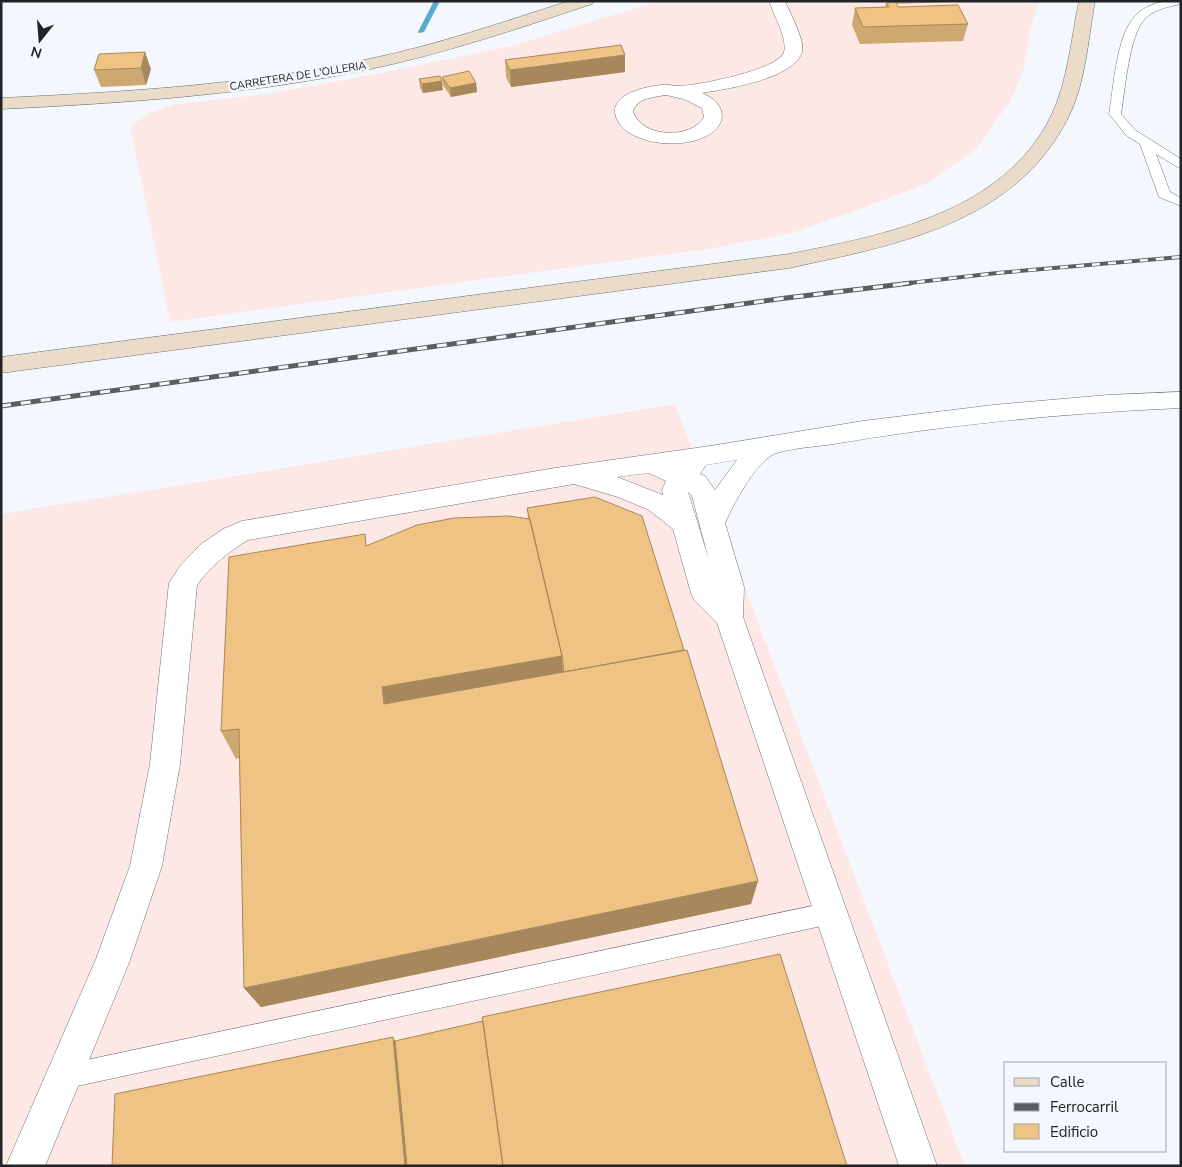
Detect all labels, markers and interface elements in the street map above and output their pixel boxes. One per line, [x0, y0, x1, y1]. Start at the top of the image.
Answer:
north arrow [15, 15, 65, 65]
text: N [29, 41, 44, 63]
street label: CARRETERA DE L'OLLERIA [229, 58, 367, 94]
legend [1004, 1062, 1167, 1152]
text: Calle [1050, 1072, 1085, 1092]
text: Ferrocarril [1050, 1097, 1119, 1117]
text: Edificio [1050, 1122, 1098, 1142]

